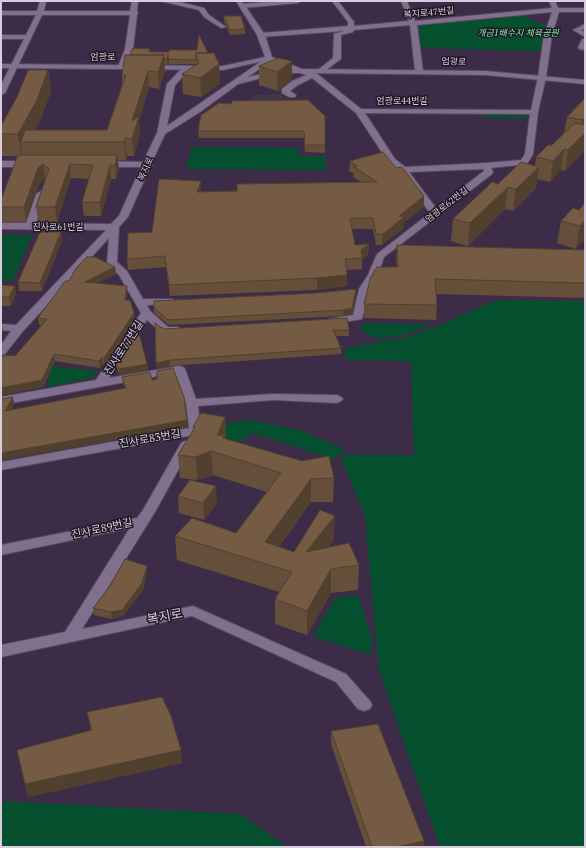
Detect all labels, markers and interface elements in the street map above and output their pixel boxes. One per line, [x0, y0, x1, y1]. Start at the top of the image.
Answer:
street label: 복지로47번길 [403, 5, 455, 21]
park label: 개금1배수지 체육공원 [477, 28, 559, 38]
street label: 엄광로 [91, 52, 115, 62]
street label: 엄광로 [441, 56, 467, 68]
street label: 엄광로44번길 [377, 96, 427, 106]
street label: 복지로 [136, 155, 156, 183]
street label: 엄광로62번길 [424, 185, 470, 225]
street label: 진사로61번길 [33, 222, 83, 232]
street label: 진사로77번길 [101, 318, 147, 378]
street label: 진사로83번길 [118, 427, 182, 451]
street label: 진사로89번길 [70, 516, 134, 542]
street label: 복지로 [146, 606, 184, 628]

